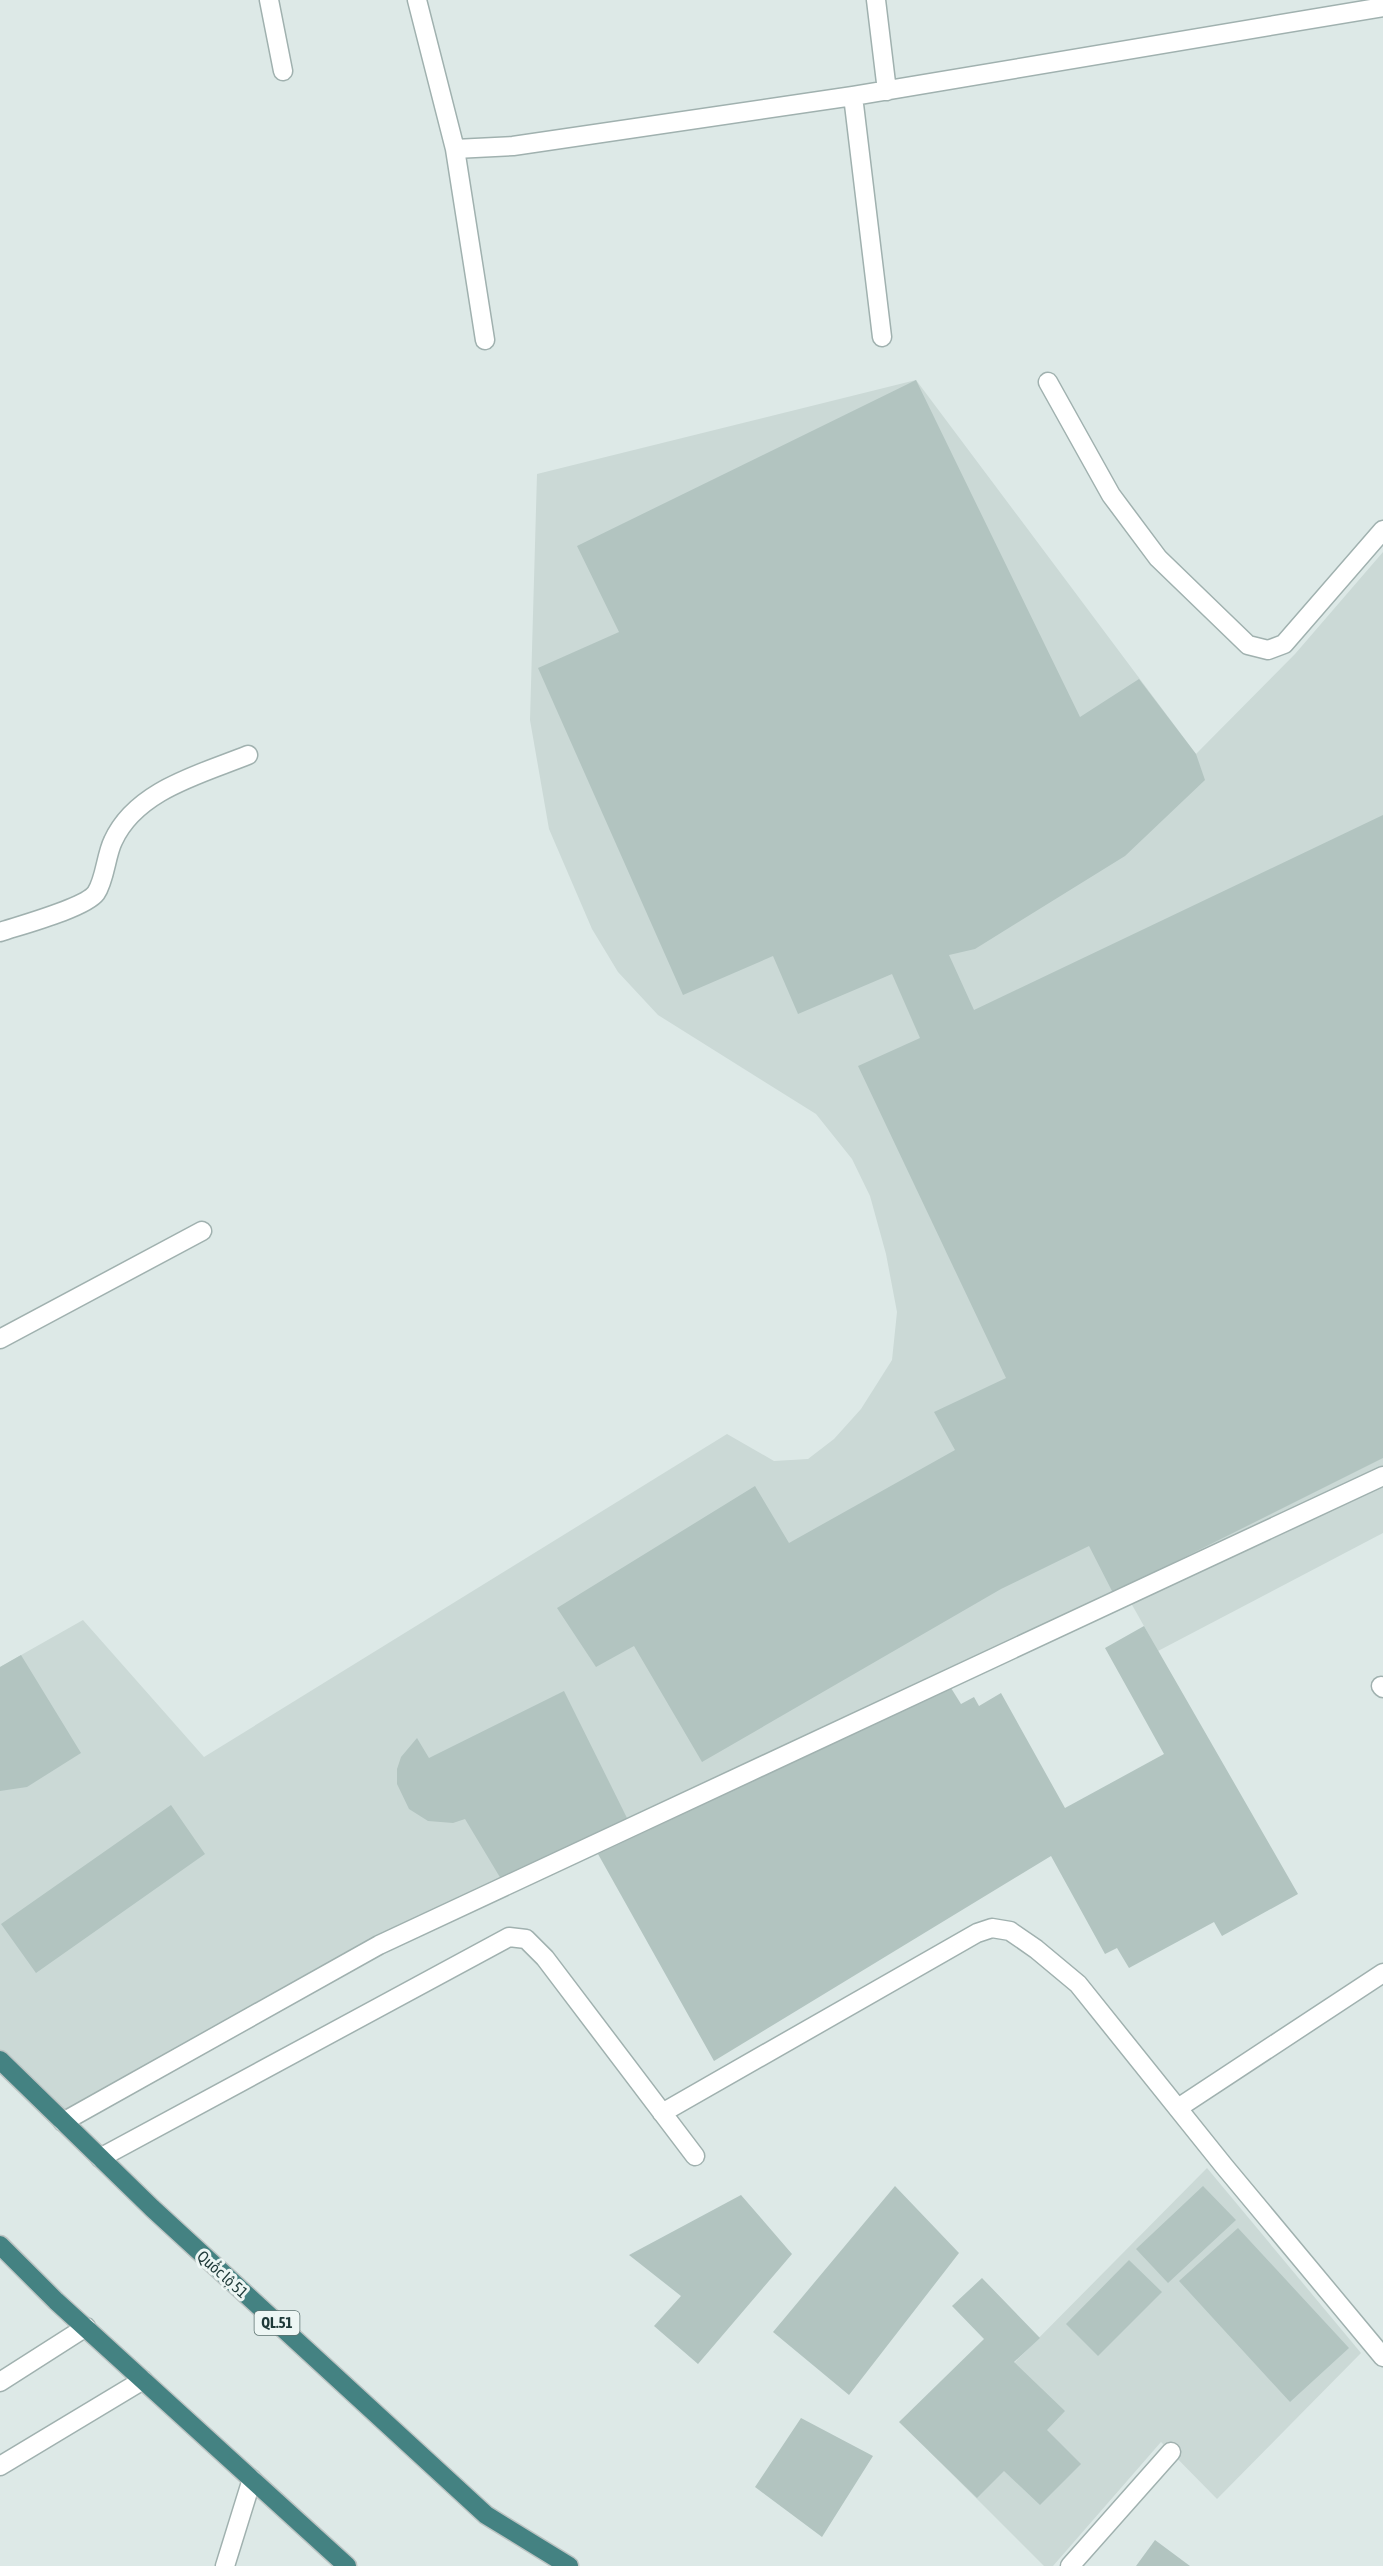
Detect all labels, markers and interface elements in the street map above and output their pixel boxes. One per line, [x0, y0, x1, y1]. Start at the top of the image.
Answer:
street label: Quốc lộ 51 [194, 2246, 253, 2301]
road number: QL.51 [254, 2311, 300, 2335]

